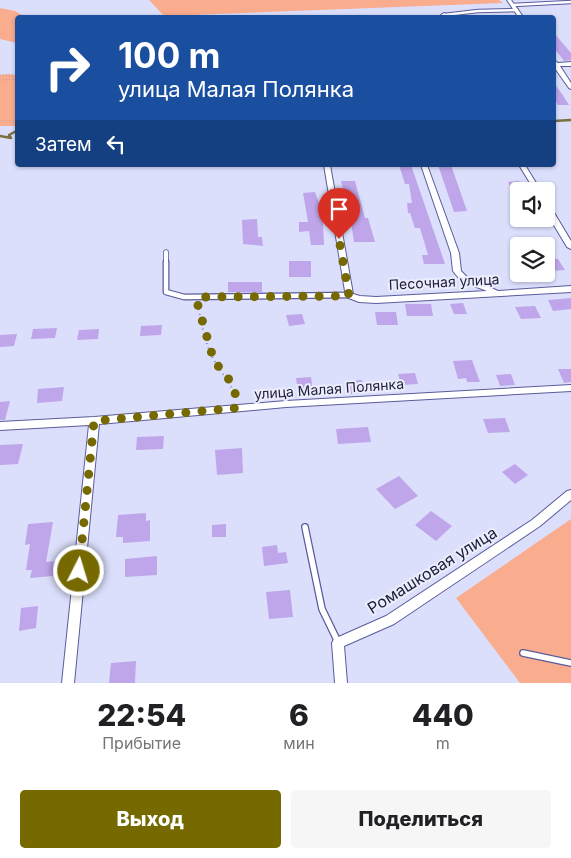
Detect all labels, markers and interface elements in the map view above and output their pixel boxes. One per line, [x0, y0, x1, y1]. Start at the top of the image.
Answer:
text: 100 m [118, 34, 221, 76]
icon: right [35, 35, 100, 100]
text: улица Малая Полянка [118, 76, 354, 102]
icon: left [102, 130, 130, 158]
text: Затем [35, 133, 92, 156]
map controls [510, 182, 555, 282]
button: sound [510, 182, 555, 227]
pin [318, 188, 360, 239]
icon: arrive [325, 195, 353, 223]
button: layers [510, 237, 555, 282]
street label: Песочная улица [388, 270, 500, 293]
street label: улица Малая Полянка [253, 375, 404, 402]
street label: Ромашковая улица [364, 522, 500, 618]
position arrow [52, 544, 104, 596]
text: 22:54 [97, 697, 186, 733]
text: 6 [289, 697, 309, 733]
text: 440 [412, 697, 474, 733]
text: Прибытие [102, 733, 181, 753]
text: мин [283, 733, 315, 753]
text: m [436, 733, 450, 753]
button: Выход [20, 790, 281, 848]
button: Поделиться [291, 790, 551, 848]

